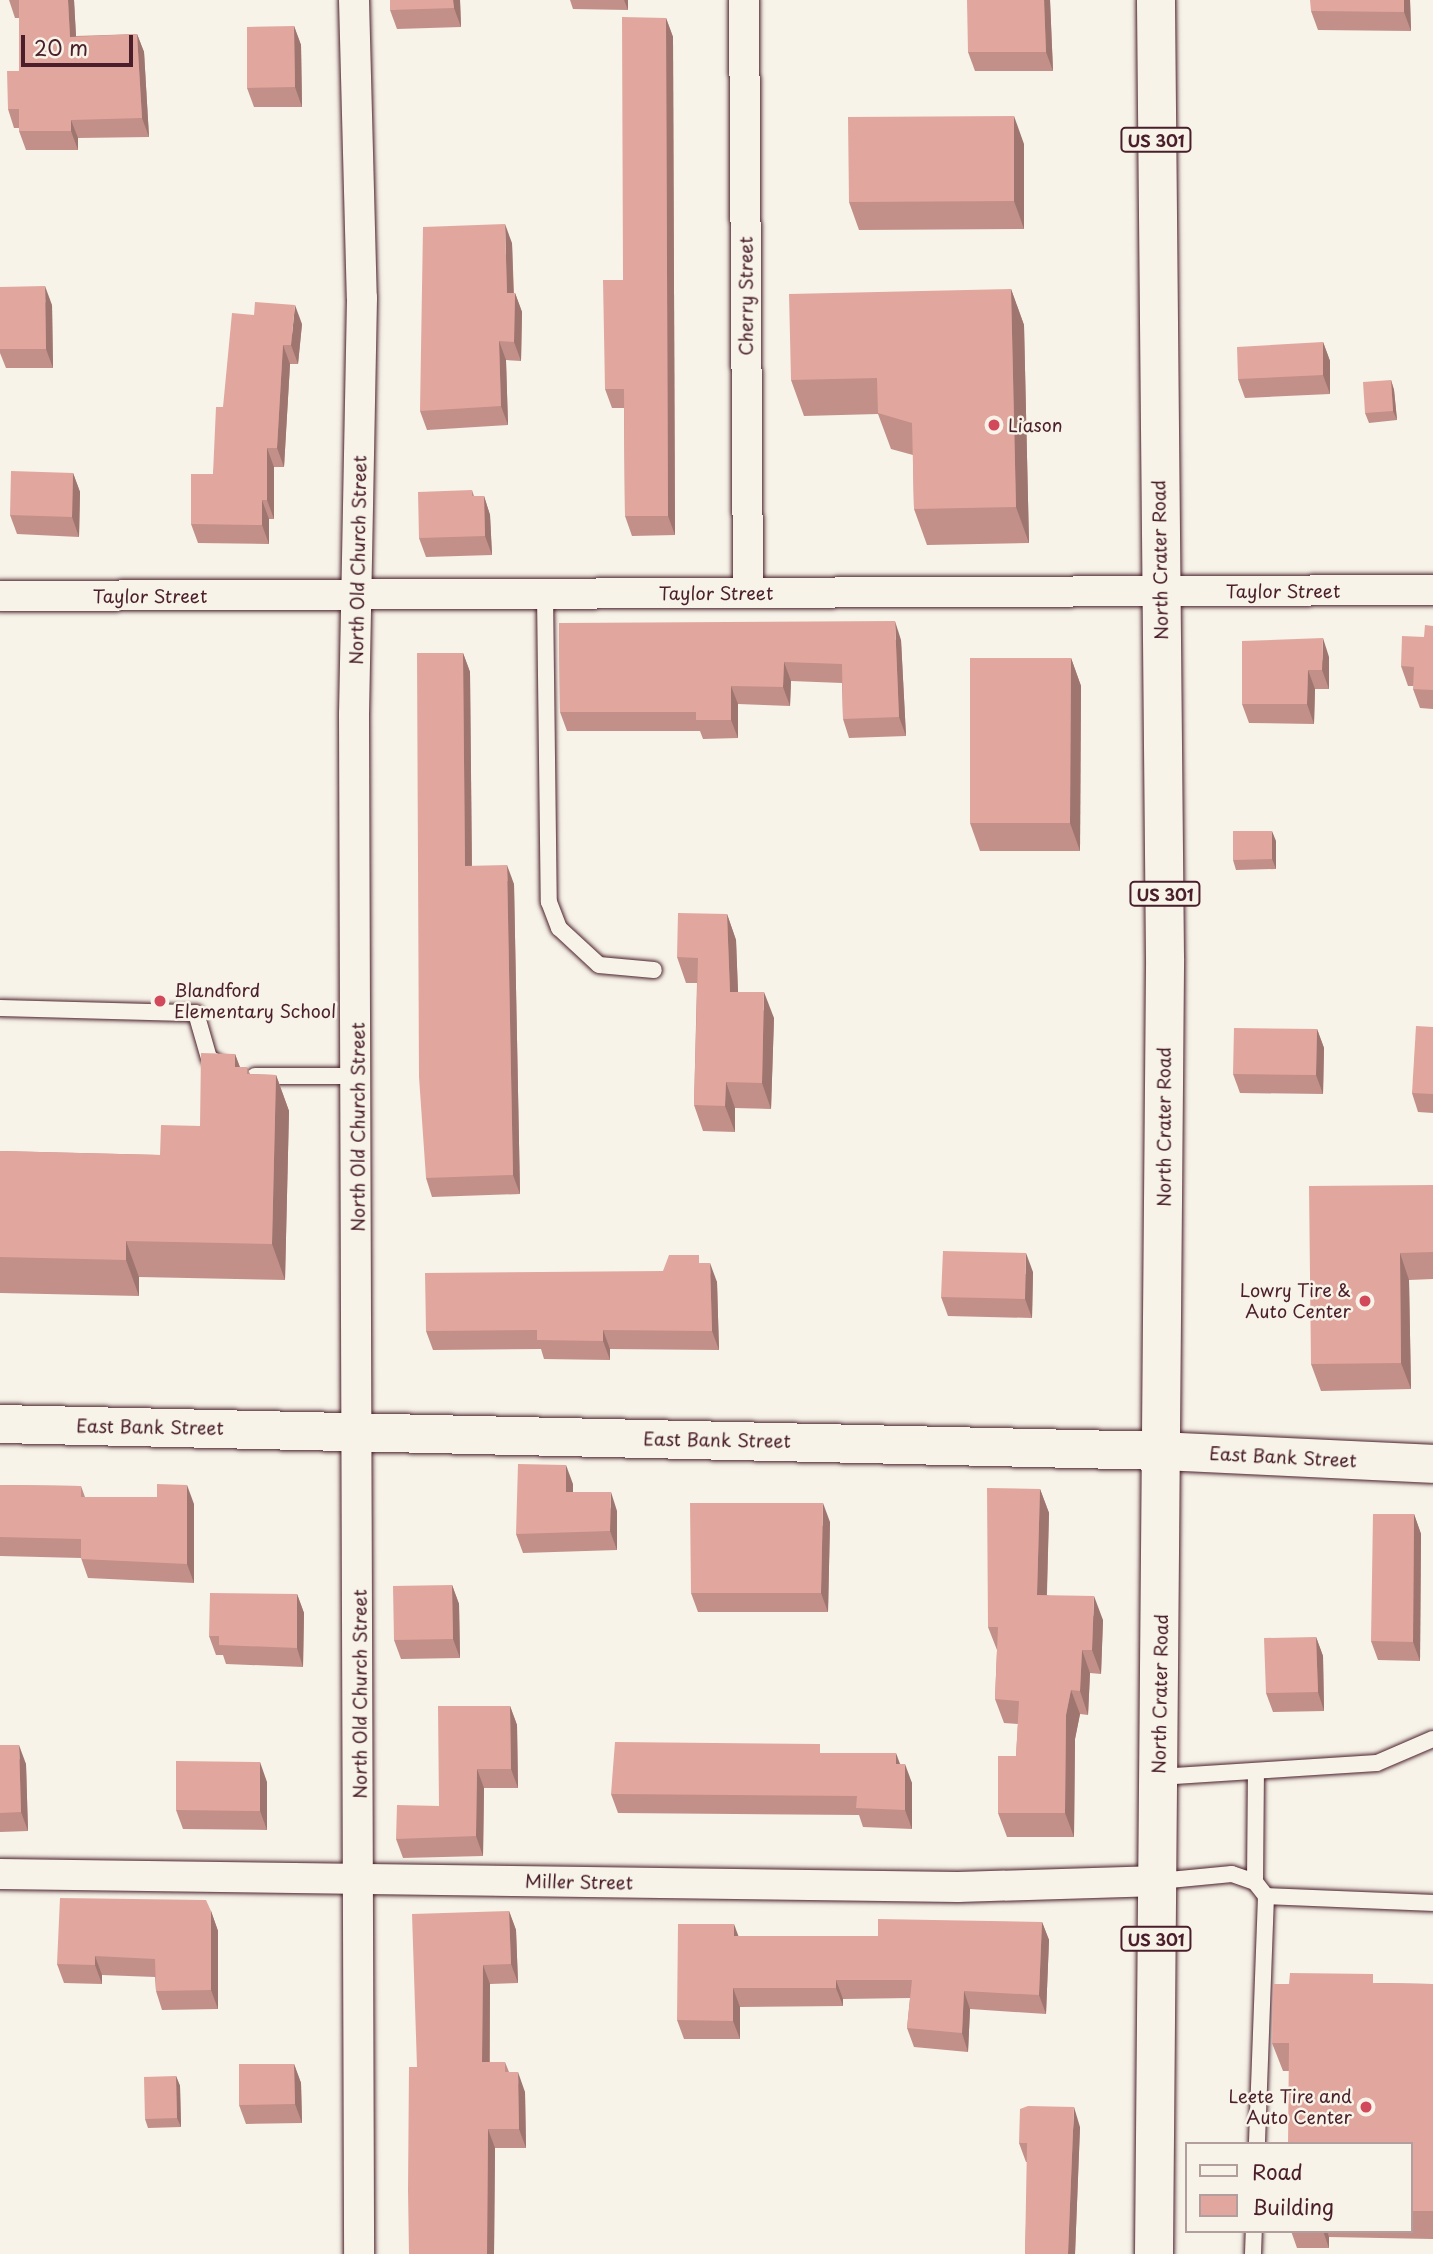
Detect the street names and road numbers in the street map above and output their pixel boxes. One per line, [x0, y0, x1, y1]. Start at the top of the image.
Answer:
road number: US 301 [1119, 128, 1193, 152]
street label: Cherry Street [735, 236, 757, 356]
street label: North Old Church Street [345, 453, 371, 667]
street label: North Crater Road [1148, 478, 1172, 642]
street label: Taylor Street [1226, 580, 1340, 602]
street label: Taylor Street [659, 582, 773, 604]
street label: Taylor Street [93, 585, 207, 607]
road number: US 301 [1128, 881, 1202, 906]
street label: North Old Church Street [347, 1020, 369, 1234]
street label: North Crater Road [1153, 1046, 1175, 1208]
street label: East Bank Street [76, 1415, 224, 1439]
street label: East Bank Street [643, 1428, 791, 1452]
street label: East Bank Street [1209, 1442, 1357, 1472]
street label: North Old Church Street [349, 1587, 371, 1801]
street label: North Crater Road [1148, 1612, 1172, 1776]
street label: Miller Street [524, 1870, 634, 1894]
road number: US 301 [1119, 1926, 1193, 1952]

